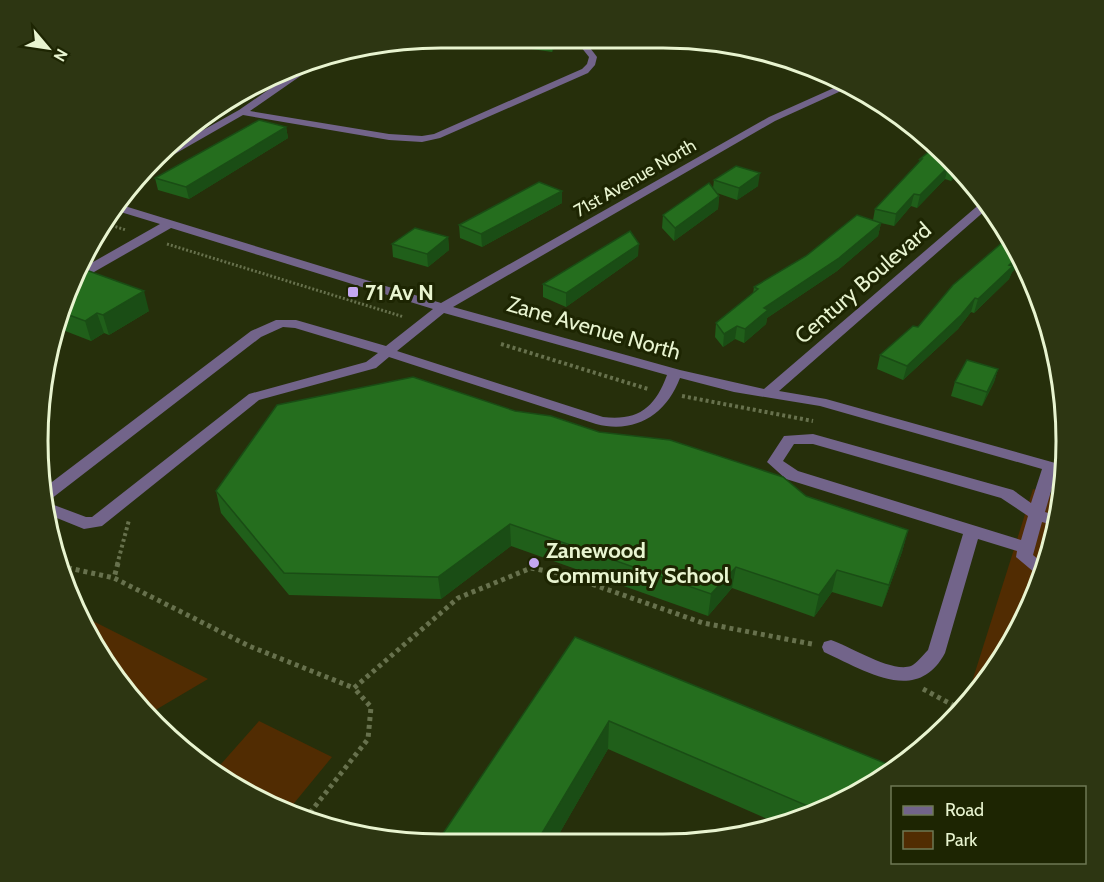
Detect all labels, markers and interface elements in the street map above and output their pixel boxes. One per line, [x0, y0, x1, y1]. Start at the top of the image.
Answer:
north arrow [18, 18, 78, 78]
text: N [50, 45, 72, 65]
street label: 71st Avenue North [570, 134, 700, 222]
street label: Century Boulevard [789, 216, 937, 350]
place label: 71 Av N [365, 279, 434, 306]
marker: 71 Av N [346, 285, 360, 299]
street label: Zane Avenue North [504, 290, 684, 366]
place label: Zanewood Community School [546, 537, 730, 589]
marker: Zanewood Community School [527, 556, 541, 570]
legend [891, 786, 1086, 864]
text: Road [945, 799, 984, 821]
text: Park [945, 829, 978, 851]

